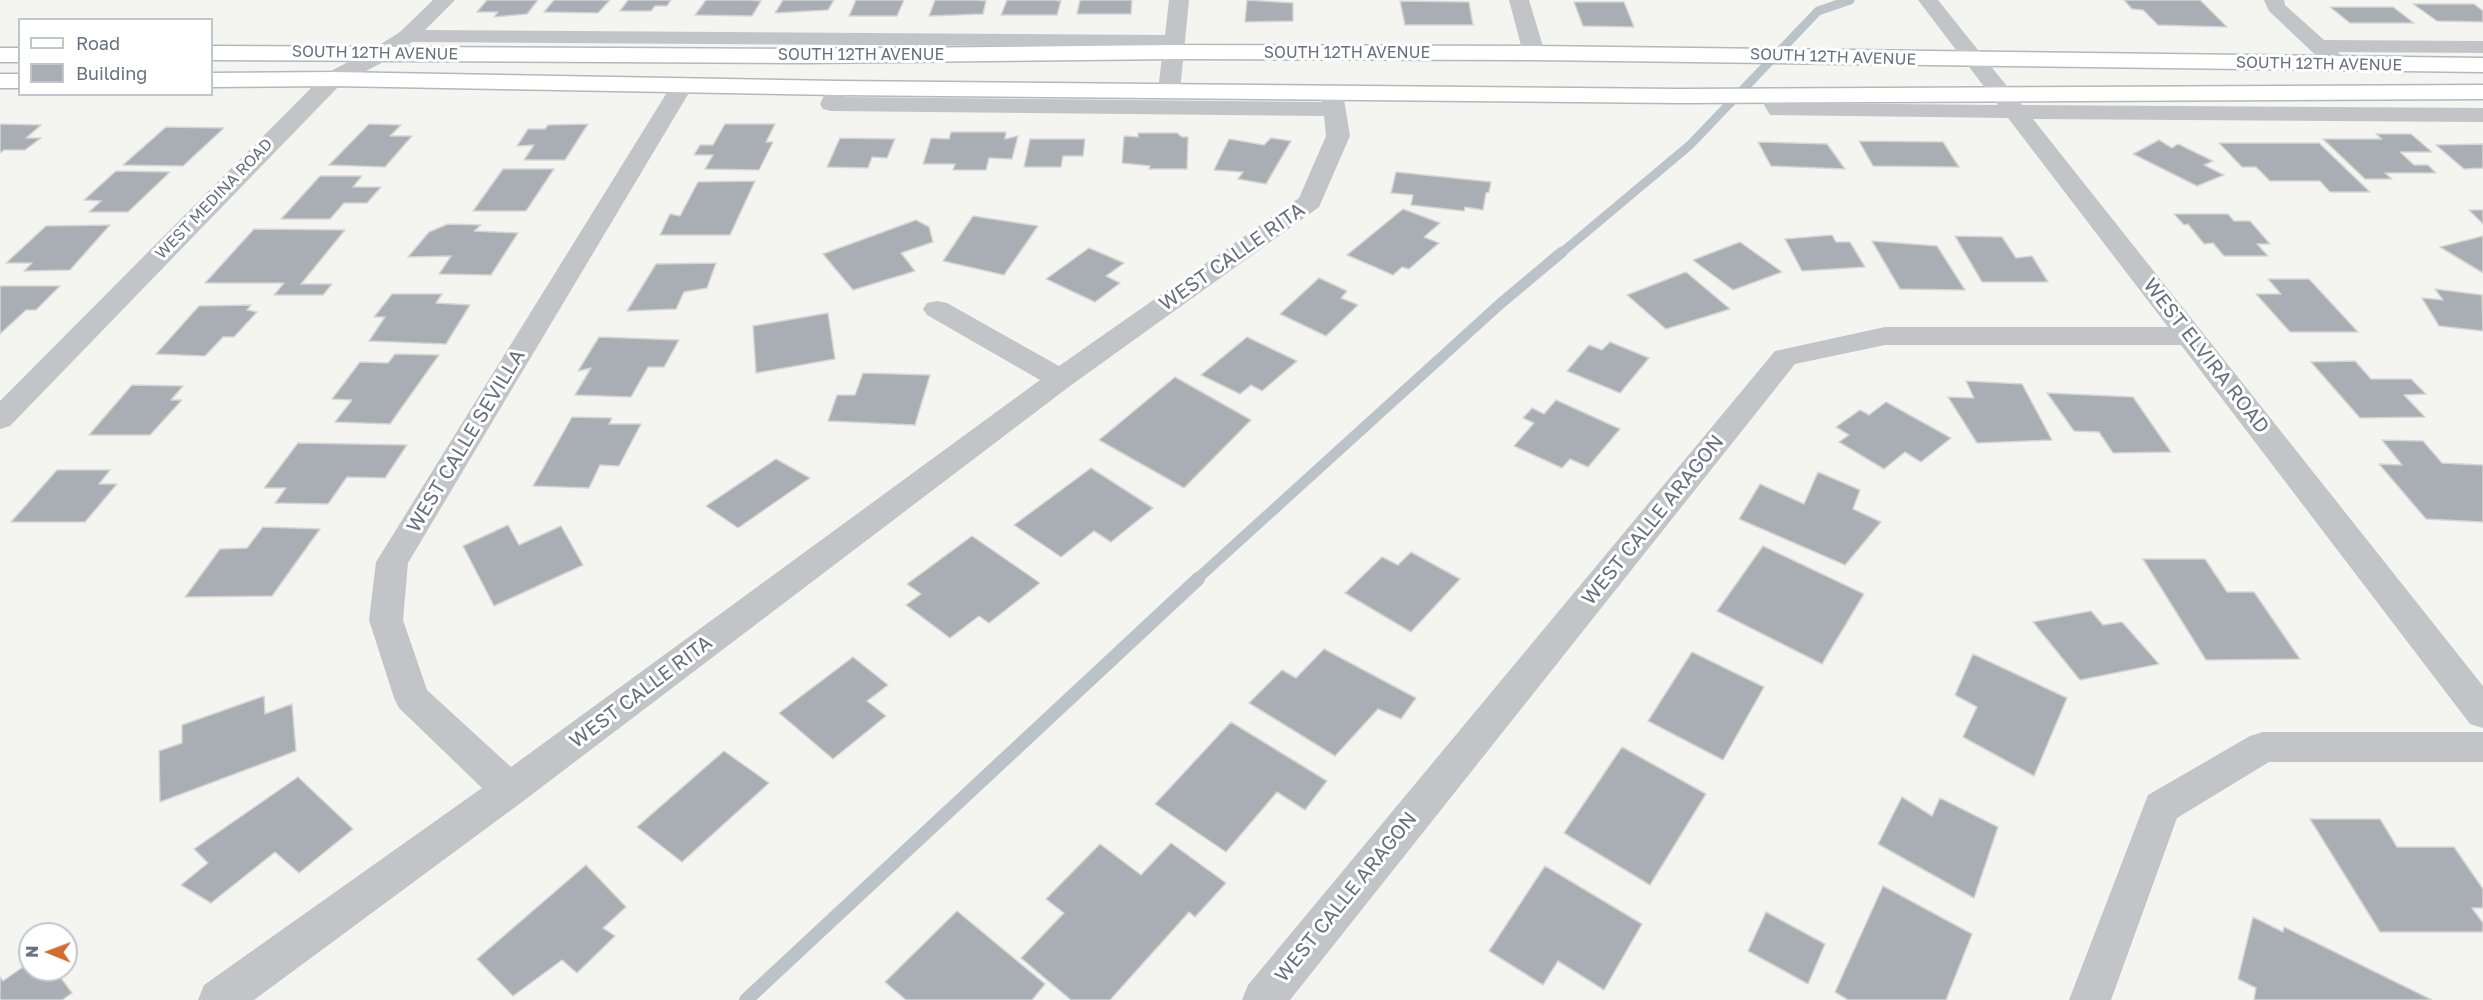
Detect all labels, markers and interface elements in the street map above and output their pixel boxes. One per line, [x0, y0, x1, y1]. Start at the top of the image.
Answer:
legend [18, 18, 213, 96]
text: Road [76, 32, 120, 54]
street label: SOUTH 12TH AVENUE [292, 42, 458, 64]
street label: SOUTH 12TH AVENUE [1264, 43, 1430, 63]
street label: SOUTH 12TH AVENUE [778, 45, 944, 65]
street label: SOUTH 12TH AVENUE [1750, 45, 1916, 69]
street label: SOUTH 12TH AVENUE [2236, 53, 2402, 75]
text: Building [76, 62, 147, 84]
street label: WEST MEDINA ROAD [151, 135, 277, 263]
street label: WEST CALLE RITA [1155, 198, 1309, 316]
street label: WEST ELVIRA ROAD [2138, 274, 2274, 438]
street label: WEST CALLE SEVILLA [402, 345, 530, 537]
street label: WEST CALLE ARAGON [1577, 430, 1729, 610]
street label: WEST CALLE RITA [565, 631, 717, 753]
street label: WEST CALLE ARAGON [1270, 807, 1422, 987]
north arrow [18, 922, 78, 982]
text: N [22, 945, 42, 958]

